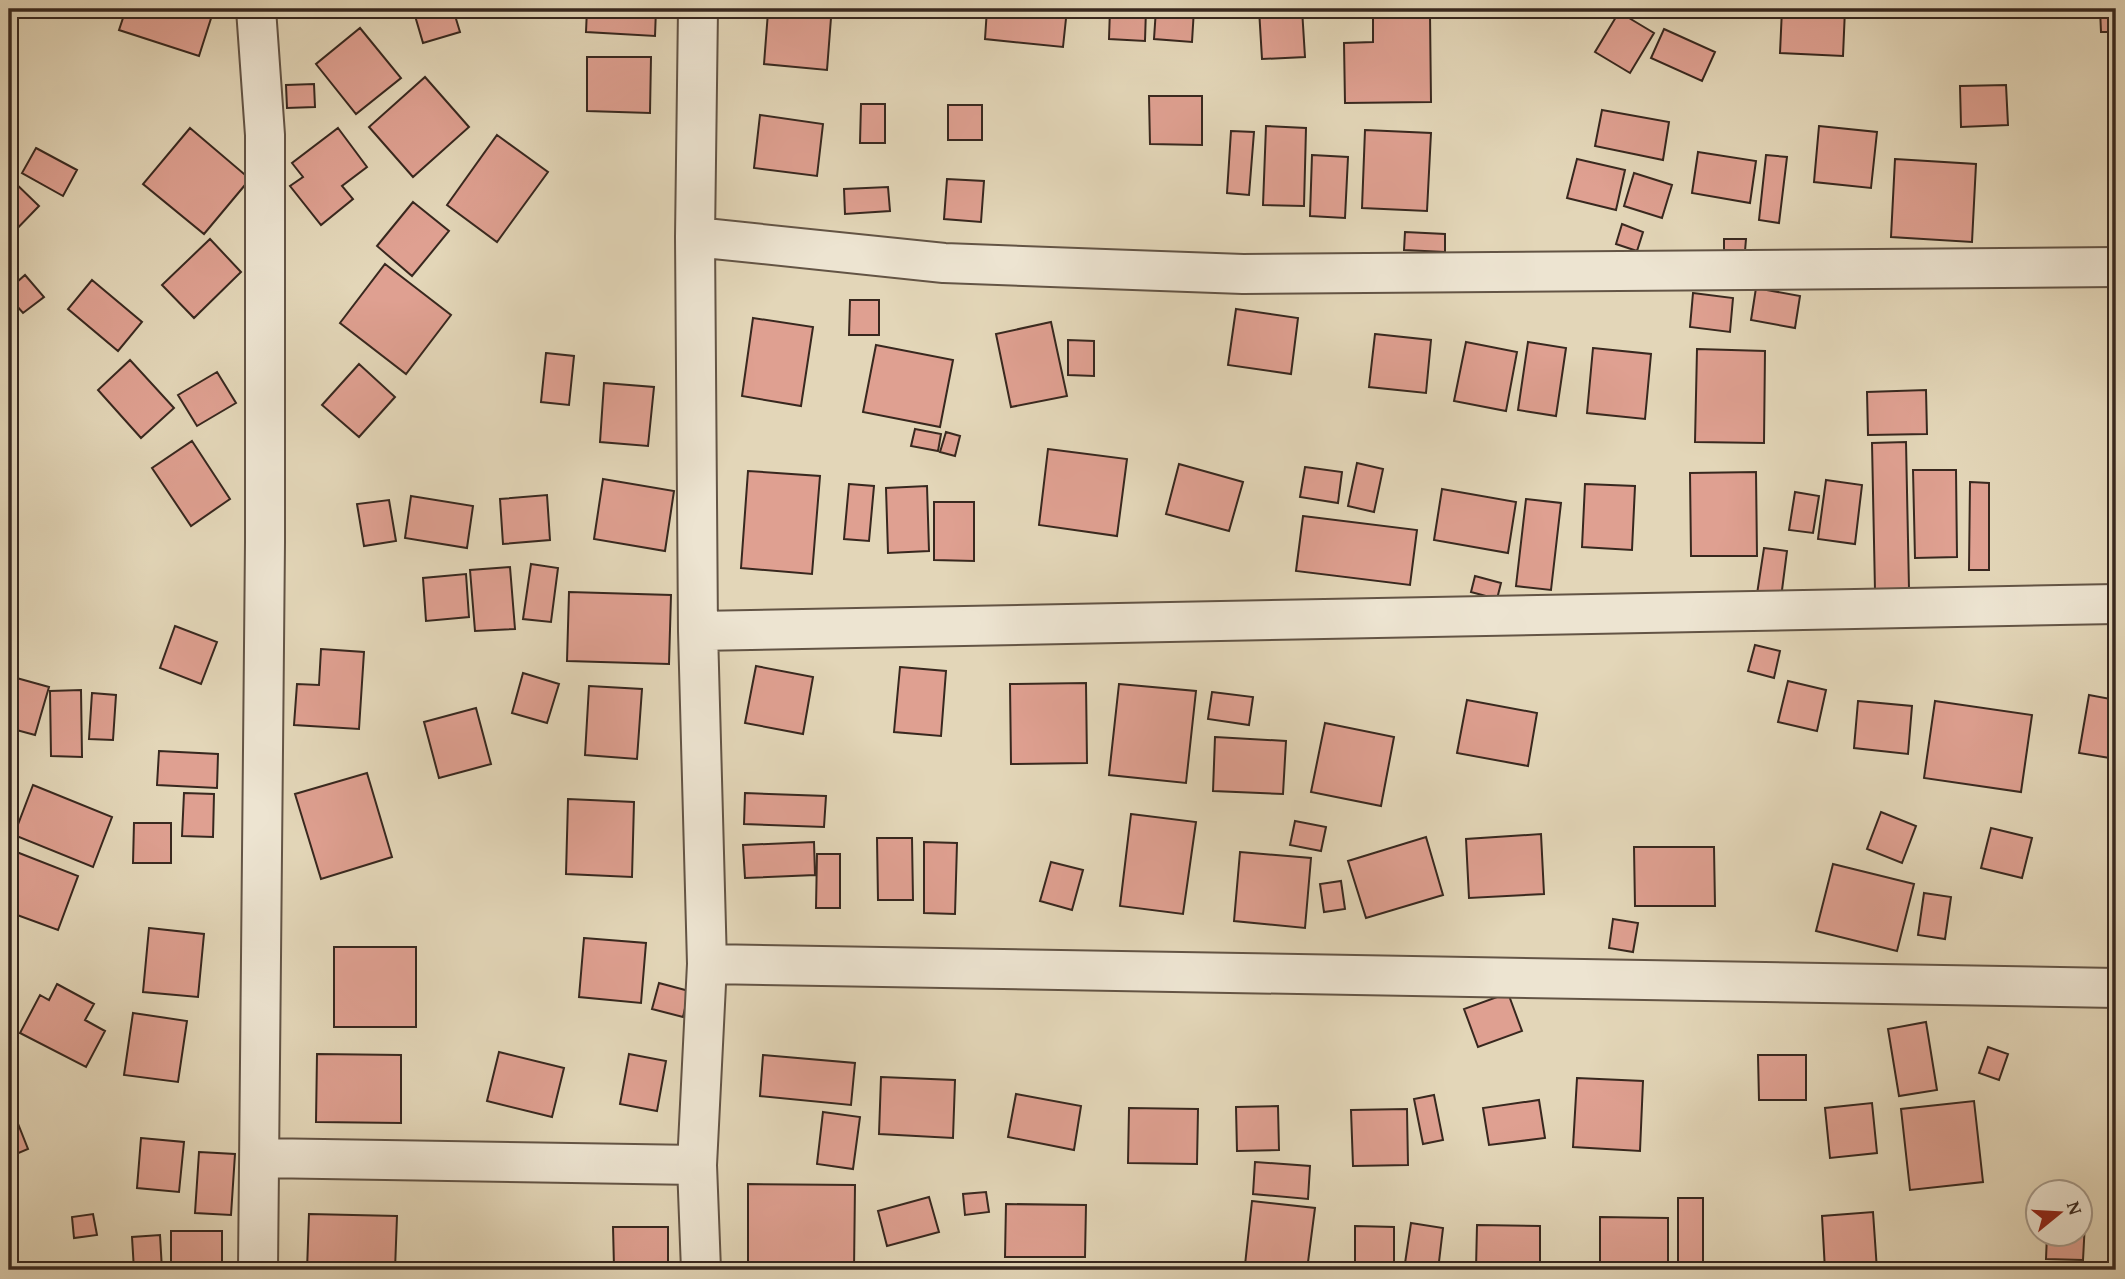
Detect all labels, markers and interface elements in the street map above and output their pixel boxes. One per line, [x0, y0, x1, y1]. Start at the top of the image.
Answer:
north arrow [2024, 1178, 2094, 1248]
text: N [2060, 1197, 2091, 1218]

